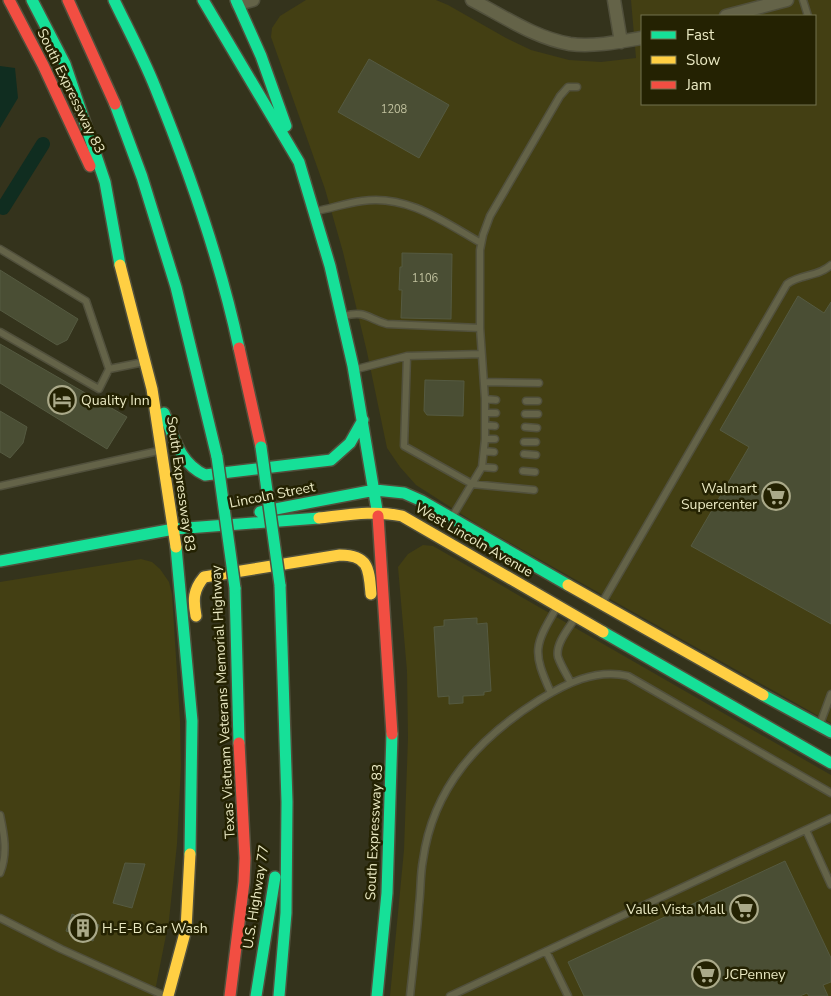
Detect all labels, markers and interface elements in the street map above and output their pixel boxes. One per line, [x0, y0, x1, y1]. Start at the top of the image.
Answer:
legend [641, 15, 816, 105]
street label: South Expressway 83 [33, 25, 109, 157]
text: Fast [686, 25, 715, 45]
text: Slow [686, 50, 721, 70]
text: Jam [685, 75, 712, 95]
house number: 1208 [381, 102, 408, 117]
house number: 1106 [412, 271, 439, 286]
hotel icon: Quality Inn [47, 385, 77, 415]
place label: Quality Inn [81, 391, 150, 410]
street label: South Expressway 83 [162, 415, 200, 553]
street label: Lincoln Street [228, 477, 317, 513]
place label: Walmart Supercenter [681, 479, 757, 514]
supermarket icon: Walmart Supercenter [761, 481, 791, 511]
street label: West Lincoln Avenue [411, 498, 537, 582]
street label: Texas Vietnam Veterans Memorial Highway [206, 564, 240, 839]
street label: South Expressway 83 [361, 763, 387, 901]
street label: U.S. Highway 77 [238, 844, 274, 950]
supermarket icon: Valle Vista Mall [729, 894, 759, 924]
place label: Valle Vista Mall [625, 900, 726, 919]
building icon: H-E-B Car Wash [68, 913, 98, 943]
place label: H-E-B Car Wash [102, 919, 208, 938]
supermarket icon: JCPenney [691, 959, 721, 989]
place label: JCPenney [724, 965, 786, 984]

